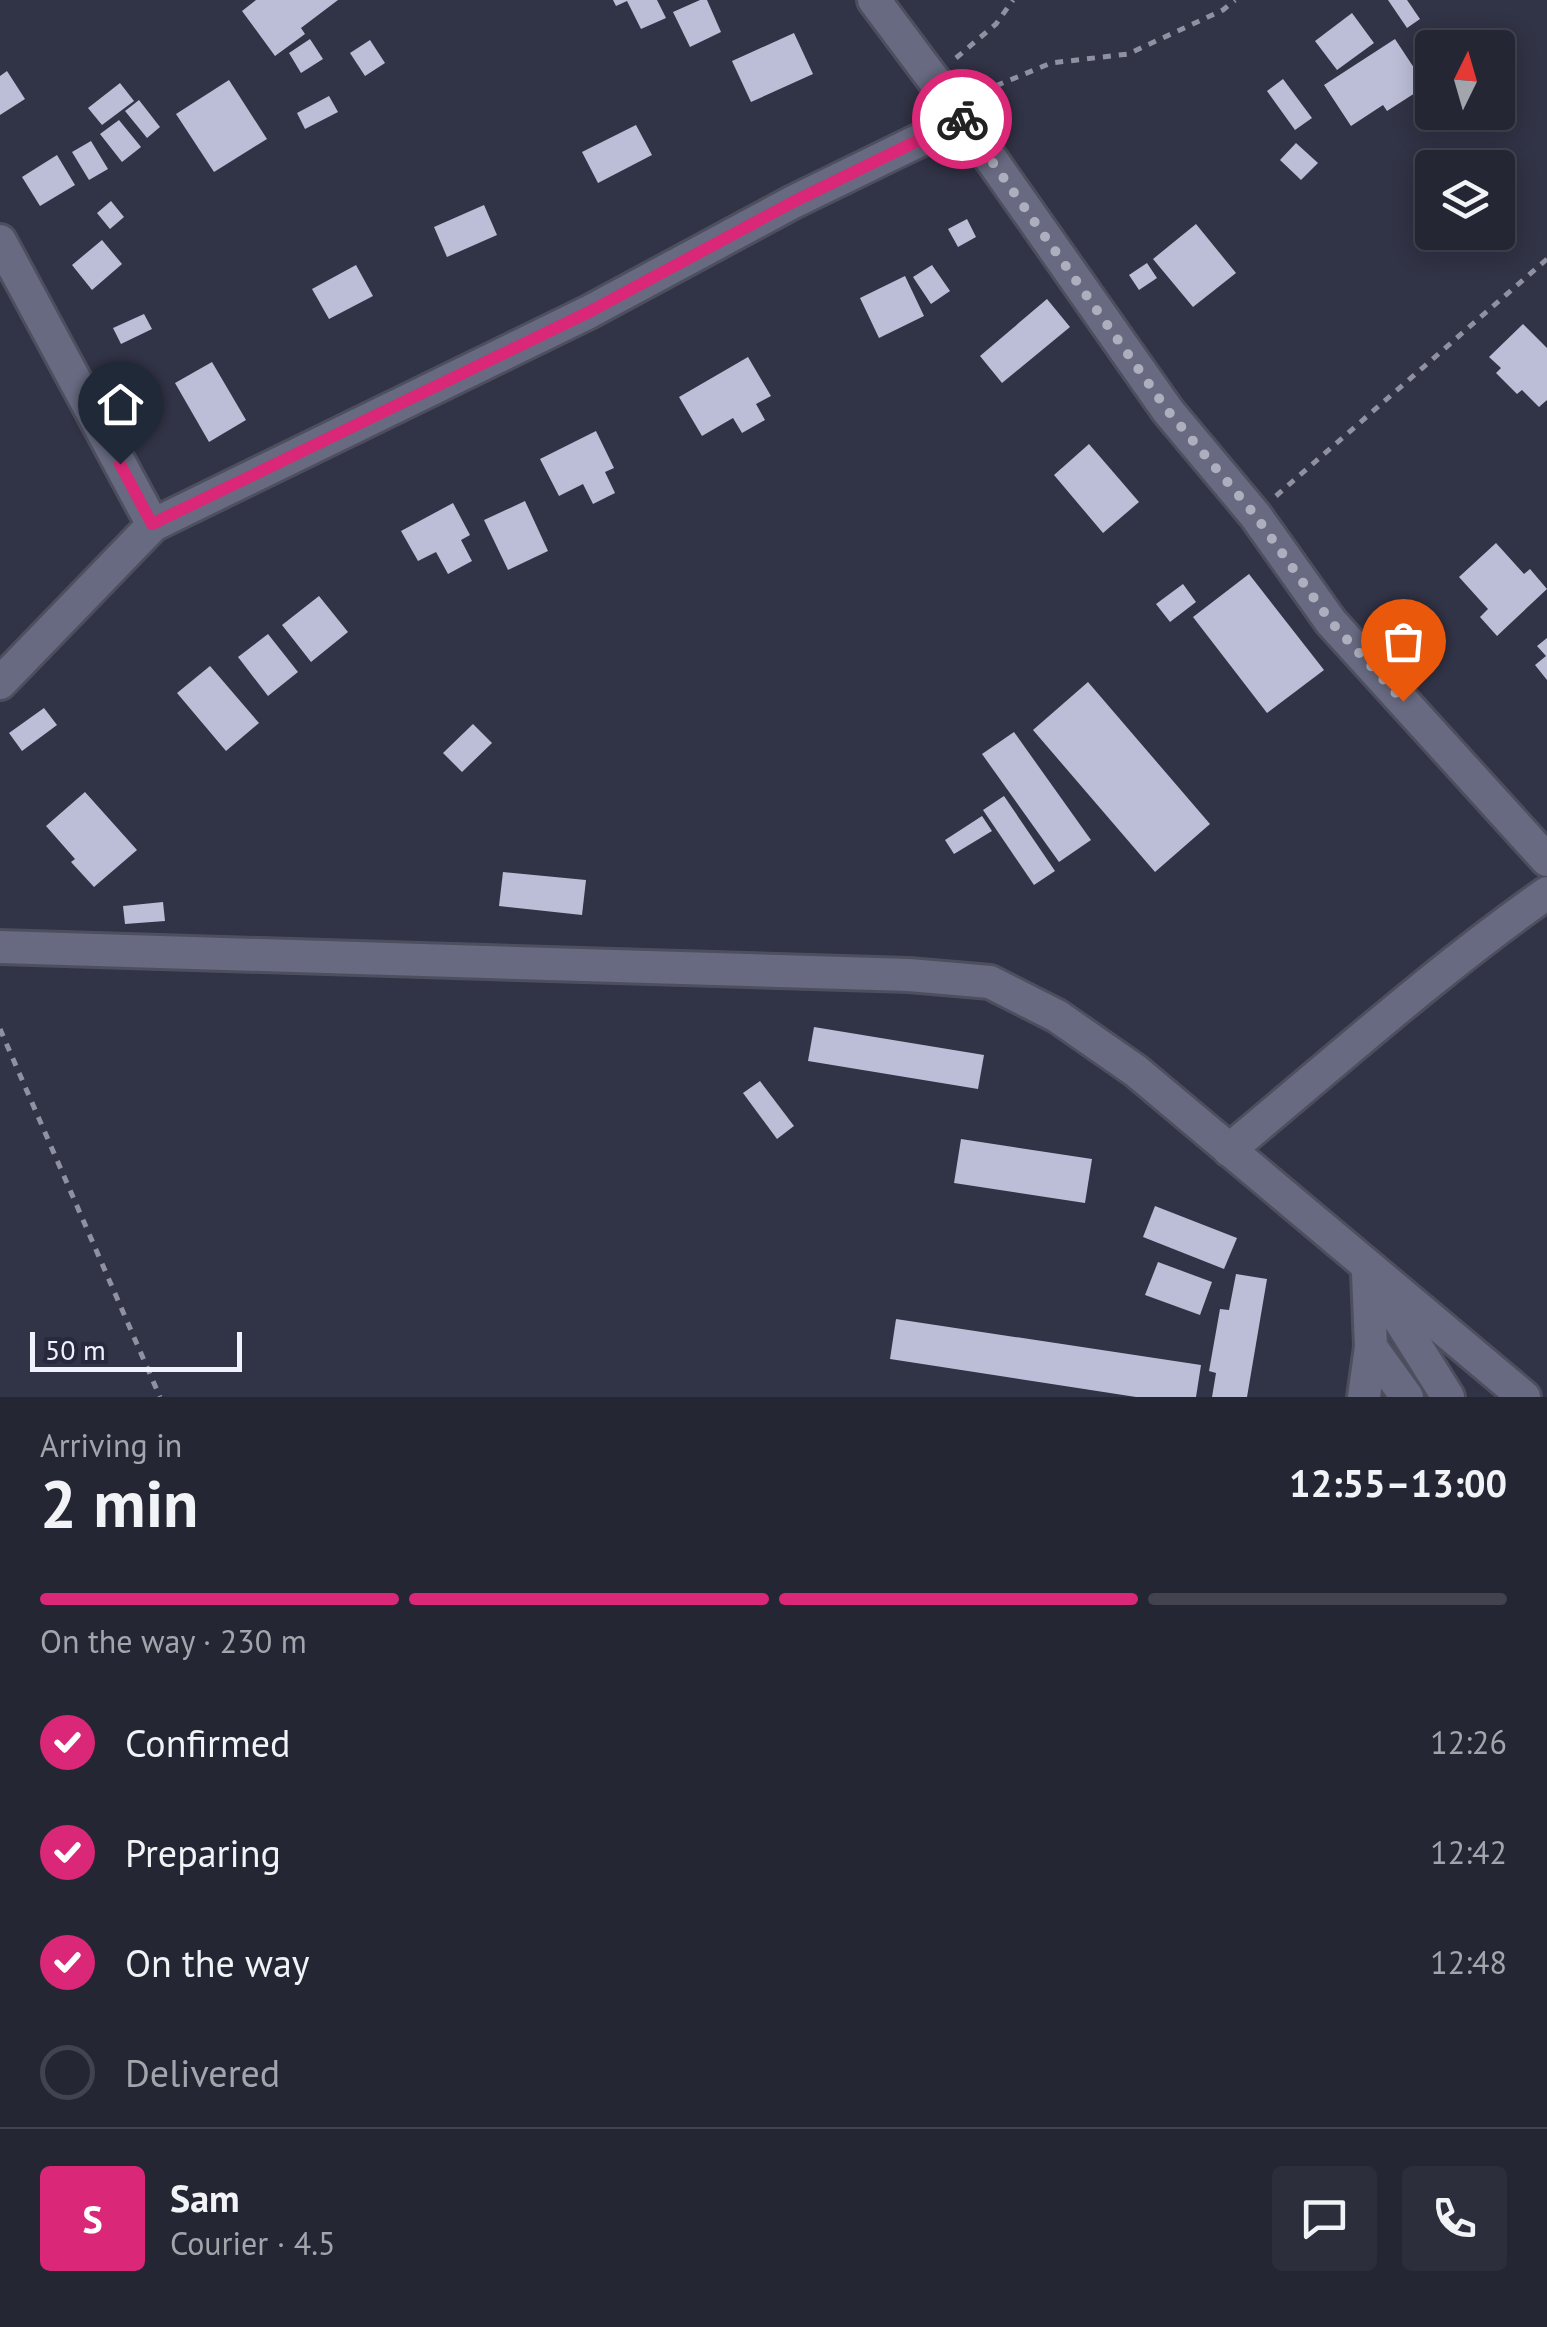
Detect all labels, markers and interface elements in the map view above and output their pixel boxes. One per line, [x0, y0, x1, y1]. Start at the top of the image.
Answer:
north arrow [1415, 30, 1515, 130]
map controls [1415, 30, 1515, 250]
courier [912, 69, 1012, 169]
icon: bike [935, 92, 990, 147]
button: layers [1415, 150, 1515, 250]
pin [78, 362, 163, 465]
icon: home [93, 377, 148, 432]
pin [1361, 599, 1446, 702]
icon: bag [1376, 614, 1431, 669]
scale bar [30, 1327, 242, 1372]
text: 50 m [45, 1331, 106, 1368]
text: Arriving in [40, 1424, 182, 1466]
text: 12:55–13:00 [1289, 1458, 1507, 1507]
text: 2 min [40, 1461, 199, 1545]
text: On the way · 230 m [40, 1620, 307, 1662]
icon: check [40, 1715, 95, 1770]
text: Confirmed [125, 1718, 291, 1767]
text: 12:26 [1430, 1721, 1507, 1763]
icon: check [40, 1825, 95, 1880]
text: Preparing [125, 1828, 281, 1877]
text: 12:42 [1430, 1831, 1507, 1873]
icon: check [40, 1935, 95, 1990]
text: On the way [125, 1938, 310, 1987]
text: 12:48 [1430, 1941, 1507, 1983]
text: Delivered [125, 2048, 280, 2097]
button: chat [1272, 2166, 1377, 2271]
button: phone [1402, 2166, 1507, 2271]
text: Sam [170, 2173, 240, 2222]
text: S [82, 2194, 103, 2243]
text: Courier · 4.5 [170, 2222, 336, 2264]

